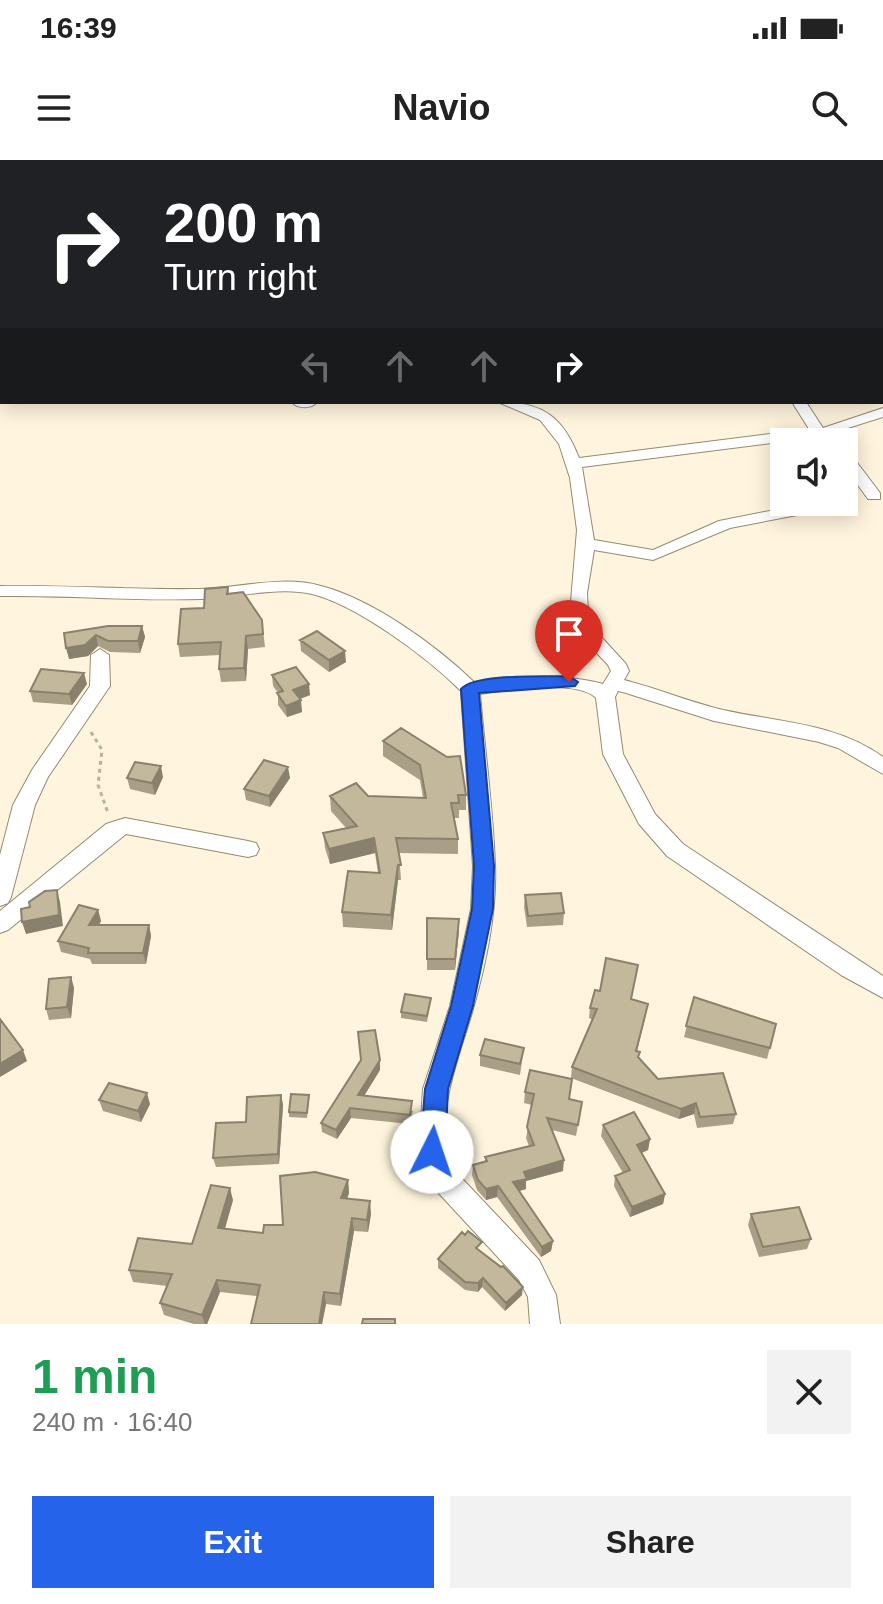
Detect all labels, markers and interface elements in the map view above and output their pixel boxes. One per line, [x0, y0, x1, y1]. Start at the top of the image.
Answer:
text: 16:39 [40, 11, 117, 44]
icon: menu [32, 86, 76, 130]
icon: search [807, 86, 851, 130]
text: Navio [392, 87, 491, 128]
text: 200 m [164, 191, 323, 254]
icon: right [32, 192, 136, 296]
text: Turn right [164, 257, 317, 298]
icon: left [294, 344, 338, 388]
icon: ahead [378, 344, 422, 388]
icon: ahead [462, 344, 506, 388]
icon: right [546, 344, 590, 388]
map controls [770, 428, 858, 516]
button: sound [770, 428, 858, 516]
pin [535, 600, 603, 682]
icon: arrive [547, 612, 591, 656]
position arrow [390, 1110, 474, 1194]
text: 1 min [32, 1350, 157, 1403]
button: close [767, 1350, 851, 1434]
text: 240 m · 16:40 [32, 1407, 192, 1437]
button: Exit [32, 1496, 434, 1588]
button: Share [450, 1496, 851, 1588]

